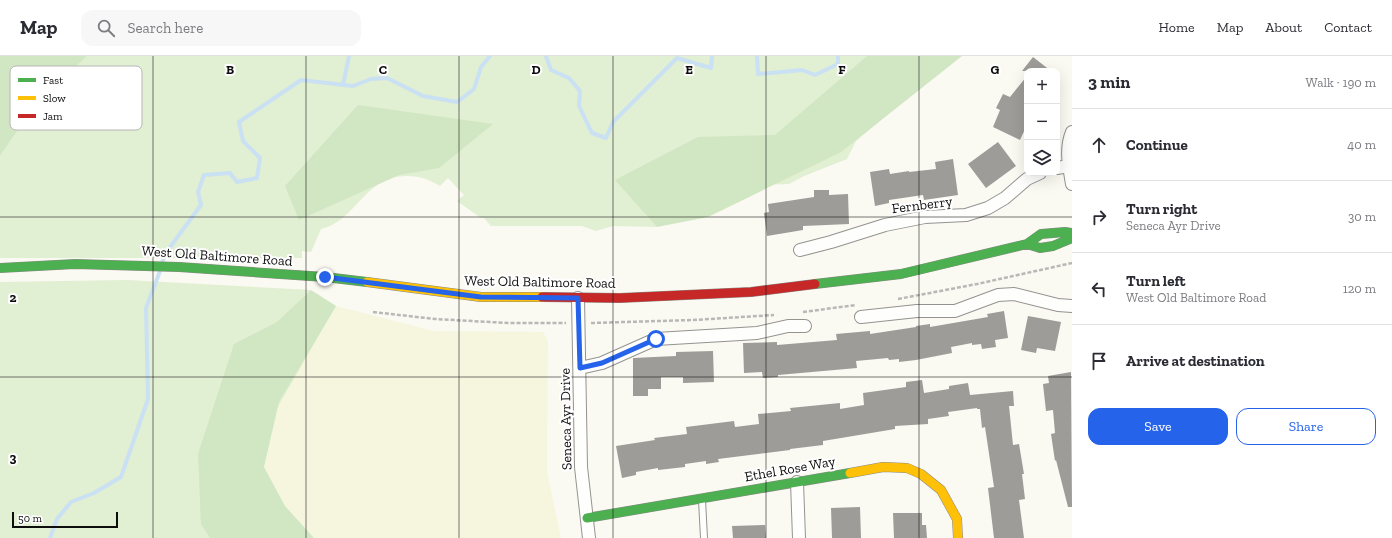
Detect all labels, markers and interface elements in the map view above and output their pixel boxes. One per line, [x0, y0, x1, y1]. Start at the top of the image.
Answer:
search box [81, 10, 361, 46]
text: Map [20, 16, 57, 39]
icon: search [95, 17, 117, 39]
text: Search here [127, 19, 203, 37]
text: Home [1159, 19, 1195, 36]
text: Map [1217, 19, 1243, 36]
text: About [1265, 19, 1302, 36]
text: Contact [1324, 19, 1372, 36]
text: B [226, 62, 234, 77]
text: C [379, 62, 387, 77]
text: D [531, 62, 541, 77]
text: E [685, 62, 693, 77]
text: F [838, 62, 846, 77]
text: G [991, 62, 1000, 77]
legend [10, 66, 142, 130]
map controls [1024, 68, 1060, 176]
button: + [1024, 68, 1060, 104]
text: 3 min [1088, 72, 1130, 92]
text: Fast [43, 74, 64, 87]
text: Walk · 190 m [1306, 75, 1376, 90]
text: Slow [43, 92, 66, 105]
button: − [1024, 104, 1060, 140]
text: Jam [43, 110, 63, 123]
icon: ahead [1088, 134, 1110, 156]
text: Continue [1126, 136, 1188, 154]
text: 40 m [1347, 137, 1376, 152]
button: layers [1024, 140, 1060, 176]
street label: Fernberry [891, 193, 954, 217]
text: Turn right [1126, 200, 1197, 218]
icon: right [1088, 206, 1110, 228]
text: 30 m [1348, 209, 1376, 224]
text: Seneca Ayr Drive [1126, 218, 1221, 233]
street label: West Old Baltimore Road [141, 242, 293, 270]
route end [316, 268, 334, 286]
street label: West Old Baltimore Road [464, 272, 616, 292]
text: Turn left [1126, 272, 1186, 290]
icon: left [1088, 278, 1110, 300]
text: 120 m [1343, 281, 1376, 296]
text: 2 [10, 290, 17, 305]
text: West Old Baltimore Road [1126, 290, 1266, 305]
route start [647, 330, 665, 348]
icon: arrive [1088, 350, 1110, 372]
text: Arrive at destination [1126, 352, 1265, 370]
street label: Seneca Ayr Drive [557, 367, 575, 470]
button: Save [1088, 408, 1228, 445]
button: Share [1236, 408, 1376, 445]
text: 3 [10, 450, 17, 465]
street label: Ethel Rose Way [743, 453, 838, 485]
scale bar [12, 510, 118, 529]
text: 50 m [18, 512, 42, 525]

